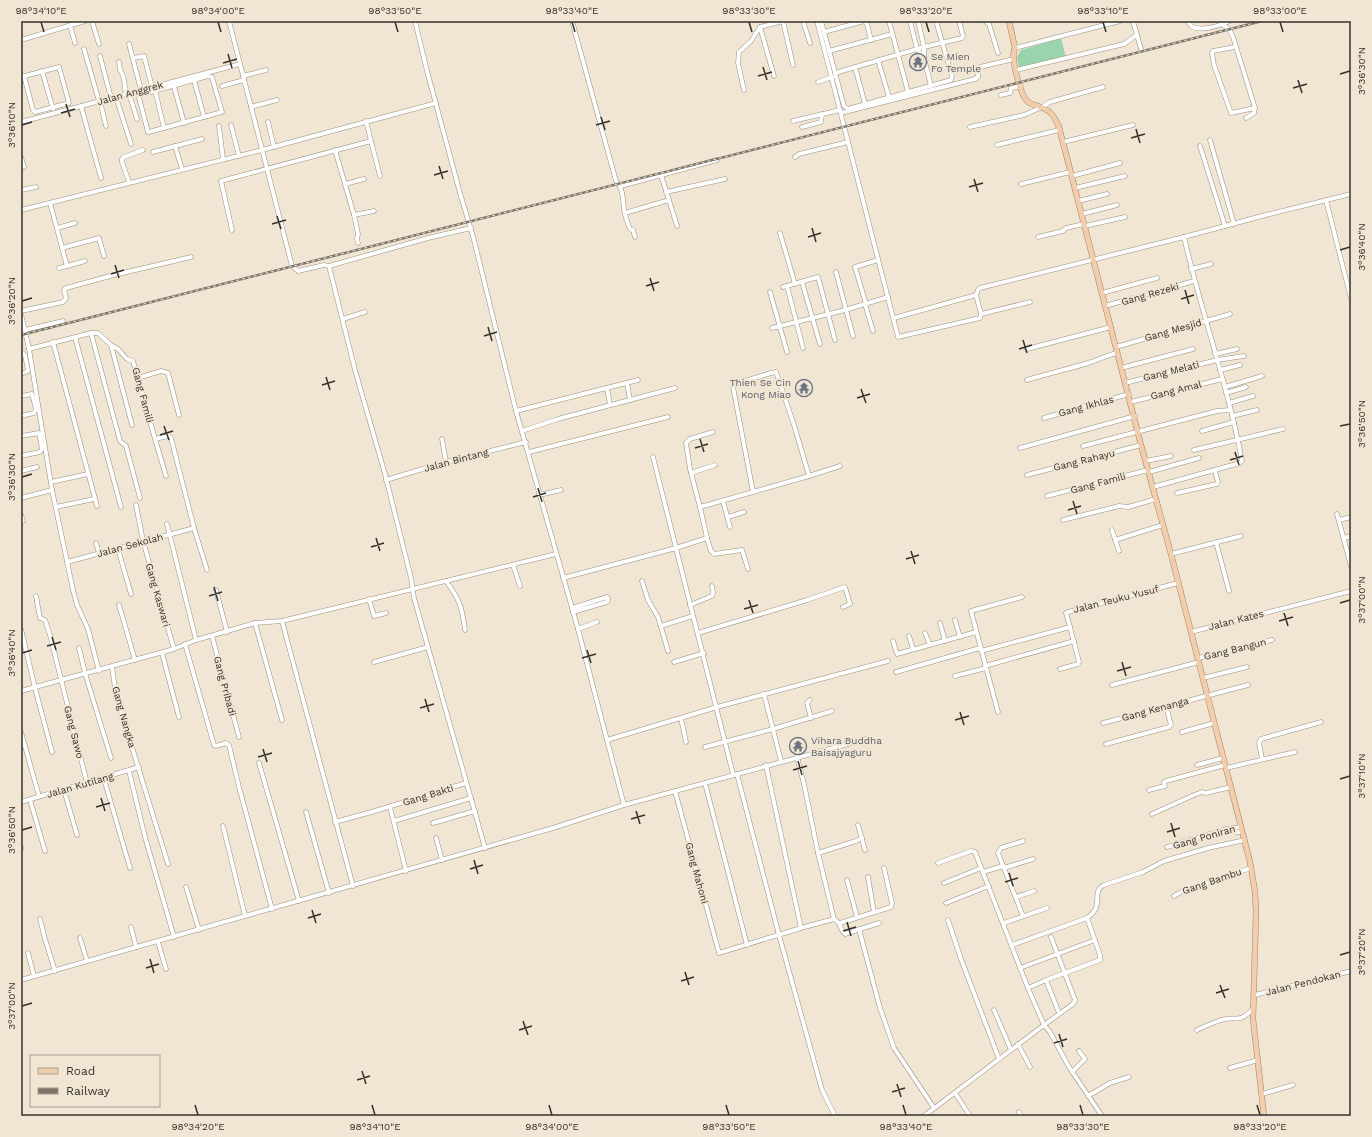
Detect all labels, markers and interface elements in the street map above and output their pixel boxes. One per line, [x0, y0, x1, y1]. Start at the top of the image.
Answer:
text: 98°34'10"E [15, 5, 67, 16]
text: 98°34'00"E [191, 5, 245, 16]
text: 98°33'50"E [368, 5, 422, 16]
text: 98°33'40"E [546, 5, 598, 16]
text: 98°33'30"E [722, 5, 776, 16]
text: 98°33'20"E [899, 5, 953, 16]
text: 98°33'10"E [1077, 5, 1129, 16]
text: 98°33'00"E [1253, 5, 1307, 16]
text: 3°36'30"N [1356, 47, 1367, 95]
place label: Se Mien Fo Temple [931, 51, 981, 74]
temple icon: Se Mien Fo Temple [908, 52, 928, 72]
street label: Jalan Anggrek [96, 79, 165, 107]
text: 3°36'10"N [6, 102, 17, 148]
text: 3°36'40"N [1356, 223, 1367, 271]
text: 3°36'20"N [6, 277, 17, 325]
street label: Gang Rezeki [1120, 281, 1180, 307]
street label: Gang Mesjid [1143, 317, 1203, 343]
street label: Gang Melati [1142, 359, 1200, 383]
street label: Gang Famili [130, 366, 156, 424]
place label: Thien Se Cin Kong Miao [730, 377, 791, 400]
temple icon: Thien Se Cin Kong Miao [794, 378, 814, 398]
street label: Gang Amal [1149, 378, 1203, 402]
street label: Gang Ikhlas [1057, 393, 1115, 419]
text: 3°36'50"N [1356, 400, 1367, 448]
street label: Jalan Bintang [423, 446, 490, 474]
street label: Gang Rahayu [1052, 447, 1116, 473]
text: 3°36'30"N [6, 453, 17, 501]
street label: Gang Famili [1069, 470, 1127, 496]
street label: Jalan Sekolah [96, 531, 164, 559]
street label: Gang Kaswari [144, 562, 172, 628]
text: 3°37'00"N [1356, 576, 1367, 624]
street label: Jalan Teuku Yusuf [1072, 583, 1160, 615]
street label: Jalan Kates [1207, 608, 1265, 632]
text: 3°36'40"N [6, 629, 17, 677]
street label: Gang Bangun [1203, 636, 1267, 662]
street label: Gang Pribadi [212, 655, 238, 717]
street label: Gang Nangka [110, 685, 138, 749]
street label: Gang Kenanga [1120, 695, 1190, 723]
street label: Gang Sawo [62, 705, 86, 759]
place label: Vihara Buddha Baisajyaguru [811, 735, 882, 758]
temple icon: Vihara Buddha Baisajyaguru [788, 736, 808, 756]
text: 3°37'10"N [1356, 753, 1367, 799]
street label: Jalan Kutilang [45, 770, 115, 800]
street label: Gang Bakti [401, 782, 455, 808]
text: 3°36'50"N [6, 806, 17, 854]
street label: Gang Poniran [1171, 823, 1237, 851]
street label: Gang Mahoni [684, 841, 710, 905]
street label: Gang Bambu [1181, 866, 1243, 896]
text: 3°37'20"N [1356, 928, 1367, 976]
street label: Jalan Pendokan [1264, 968, 1342, 998]
text: 3°37'00"N [6, 982, 17, 1030]
legend [30, 1055, 160, 1107]
text: Road [66, 1064, 95, 1078]
text: Railway [66, 1084, 111, 1098]
text: 98°34'20"E [171, 1121, 225, 1132]
text: 98°34'10"E [349, 1121, 401, 1132]
text: 98°34'00"E [525, 1121, 579, 1132]
text: 98°33'50"E [702, 1121, 756, 1132]
text: 98°33'40"E [880, 1121, 932, 1132]
text: 98°33'30"E [1056, 1121, 1110, 1132]
text: 98°33'20"E [1233, 1121, 1287, 1132]

